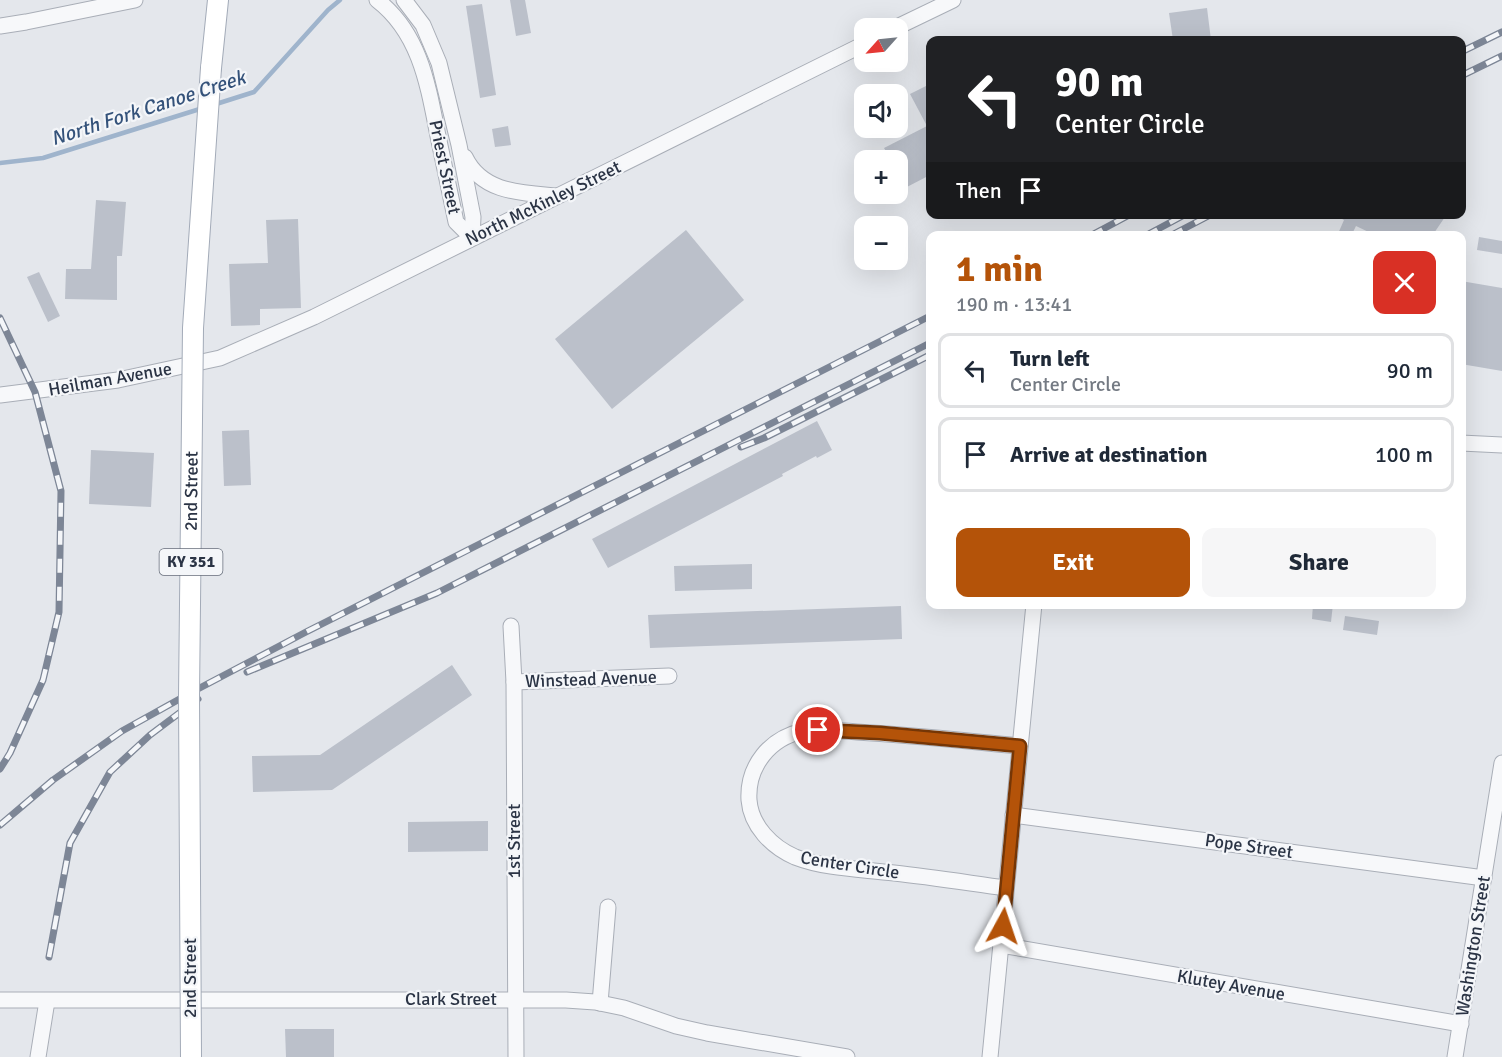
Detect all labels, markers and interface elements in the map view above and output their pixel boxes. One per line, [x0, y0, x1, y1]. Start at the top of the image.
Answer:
north arrow [854, 18, 908, 72]
map controls [854, 18, 908, 270]
text: 90 m [1055, 57, 1144, 108]
icon: left [956, 60, 1034, 138]
water label: North Fork Canoe Creek [48, 64, 250, 151]
button: sound [854, 84, 908, 138]
text: Center Circle [1055, 108, 1205, 141]
street label: Priest Street [424, 118, 466, 216]
button: + [854, 150, 908, 204]
street label: North McKinley Street [462, 156, 624, 250]
icon: arrive [1014, 174, 1047, 207]
text: Then [956, 177, 1002, 204]
button: − [854, 216, 908, 270]
text: 1 min [956, 247, 1043, 292]
button: close [1373, 251, 1436, 314]
text: 190 m · 13:41 [956, 292, 1072, 317]
text: Turn left [1010, 345, 1090, 372]
icon: left [959, 354, 992, 387]
street label: Heilman Avenue [47, 357, 173, 401]
text: 90 m [1387, 357, 1433, 384]
text: Center Circle [1010, 372, 1121, 397]
icon: arrive [959, 438, 992, 471]
text: Arrive at destination [1010, 441, 1207, 468]
text: 100 m [1375, 441, 1433, 468]
street label: 2nd Street [180, 451, 203, 531]
button: Exit [956, 528, 1190, 597]
button: Share [1202, 528, 1436, 597]
road number: KY 351 [160, 549, 222, 575]
street label: Winstead Avenue [525, 666, 657, 692]
pin [792, 704, 843, 755]
icon: arrive [801, 713, 834, 746]
street label: 1st Street [503, 804, 525, 878]
street label: Pope Street [1204, 829, 1294, 863]
street label: Center Circle [799, 846, 901, 884]
street label: Washington Street [1451, 874, 1495, 1018]
position arrow [971, 894, 1035, 958]
street label: 2nd Street [179, 938, 201, 1018]
street label: Klutey Avenue [1175, 965, 1287, 1005]
street label: Clark Street [405, 988, 497, 1010]

